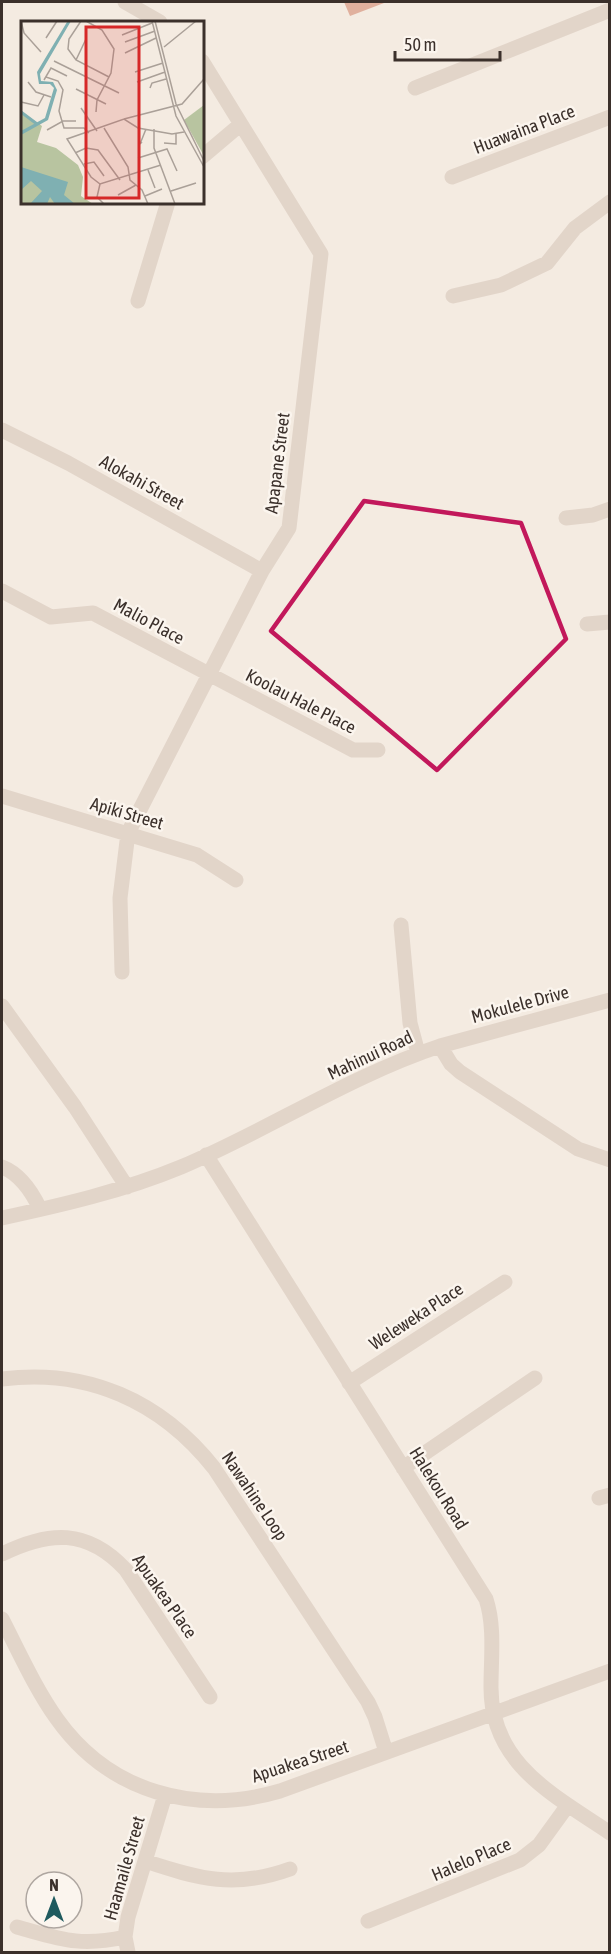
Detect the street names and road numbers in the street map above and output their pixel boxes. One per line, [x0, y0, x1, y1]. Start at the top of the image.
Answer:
street label: Huawaina Place [470, 100, 578, 158]
street label: Apapane Street [260, 411, 294, 515]
street label: Alokahi Street [96, 450, 188, 514]
street label: Malio Place [110, 594, 188, 648]
street label: Koolau Hale Place [243, 664, 359, 738]
street label: Apiki Street [88, 793, 166, 833]
street label: Mokulele Drive [469, 981, 571, 1027]
street label: Mahinui Road [324, 1026, 416, 1084]
street label: Weleweka Place [365, 1278, 467, 1354]
street label: Halekou Road [405, 1443, 473, 1533]
street label: Nawahine Loop [218, 1448, 292, 1544]
street label: Apuakea Place [128, 1550, 202, 1642]
street label: Apuakea Street [249, 1735, 351, 1787]
street label: Haamaile Street [99, 1813, 149, 1923]
street label: Halelo Place [428, 1833, 514, 1885]

